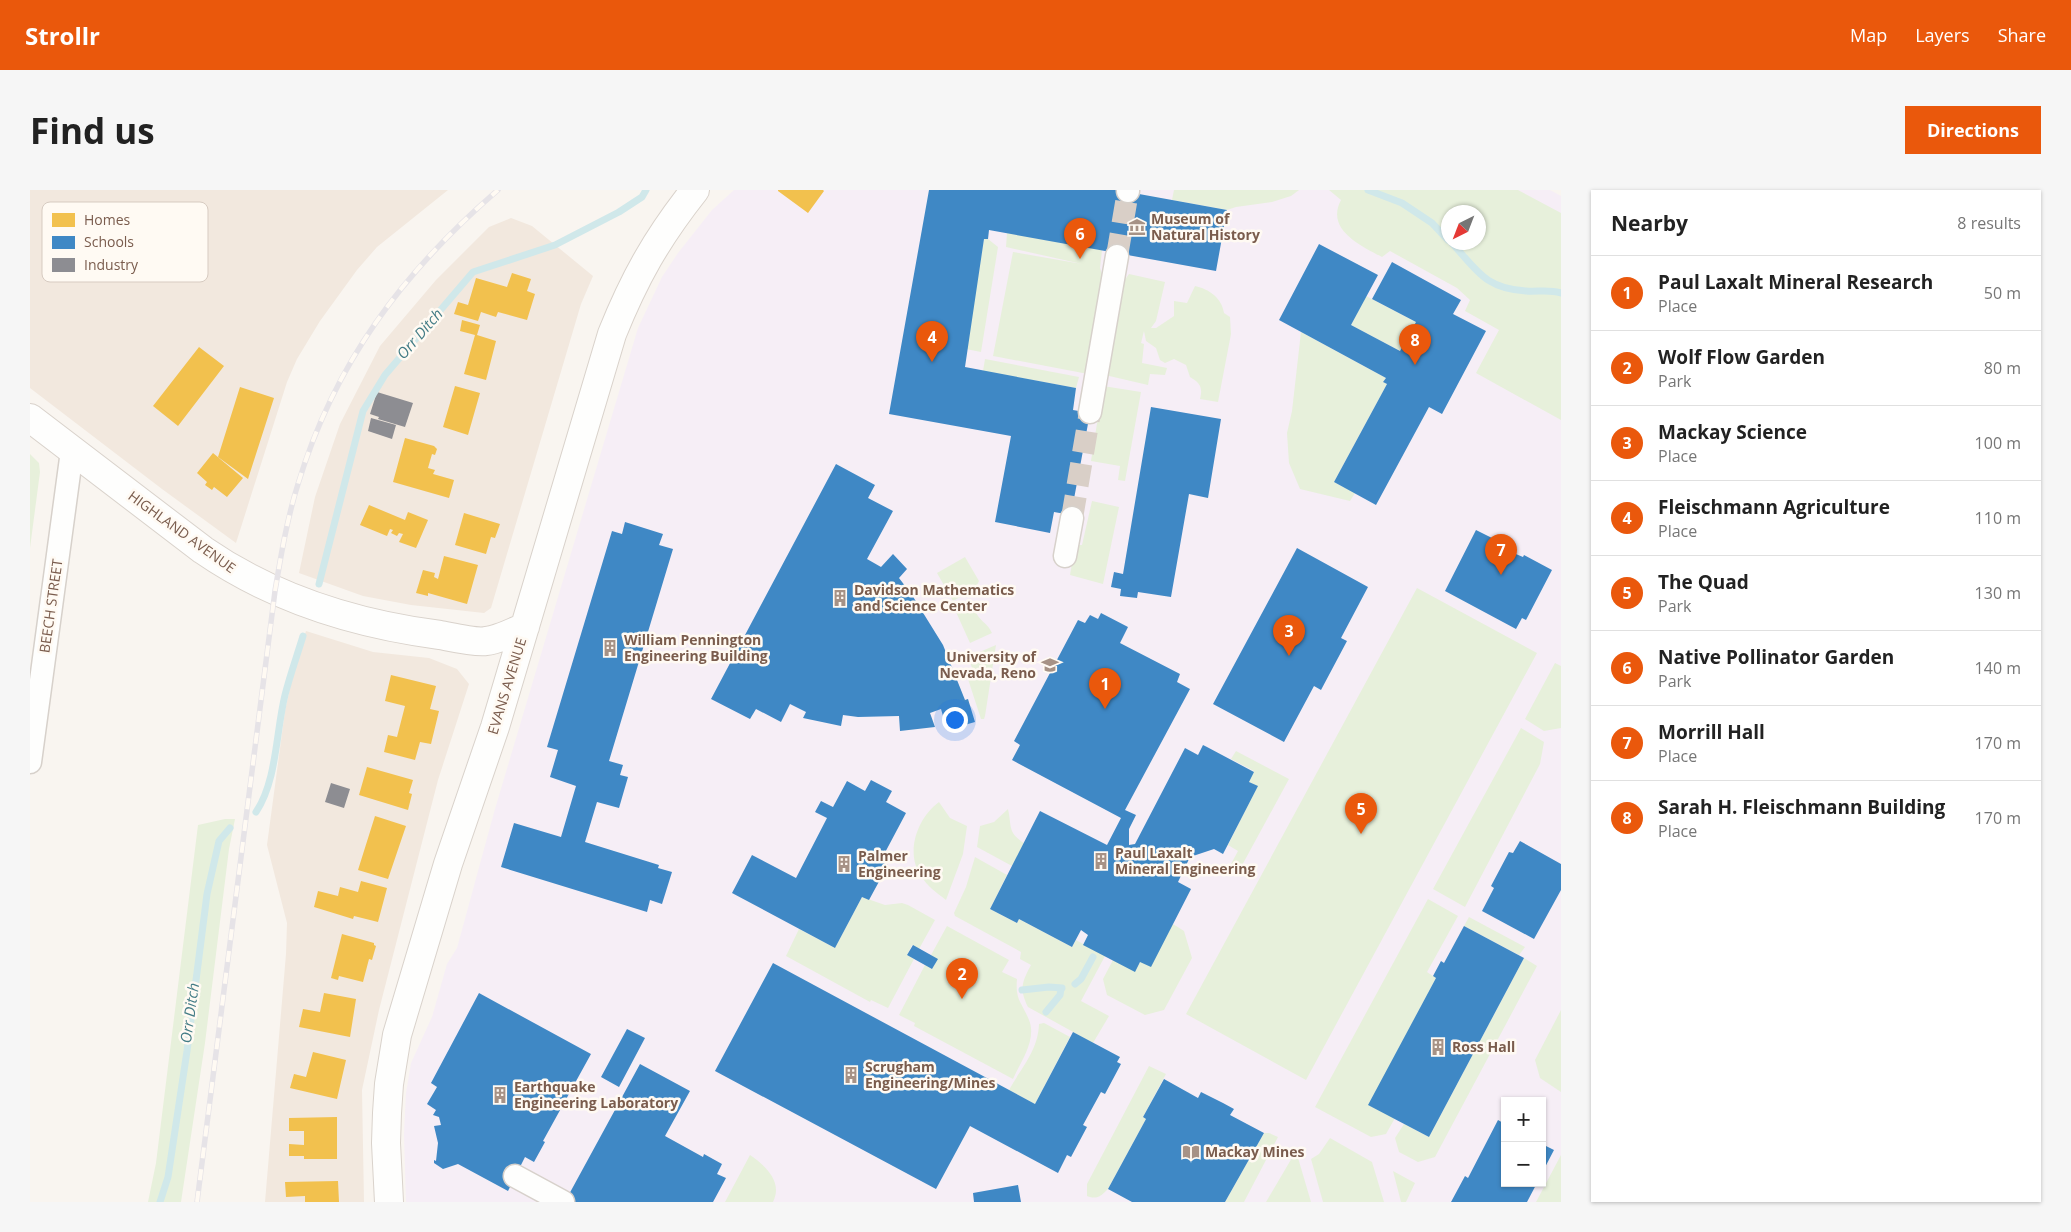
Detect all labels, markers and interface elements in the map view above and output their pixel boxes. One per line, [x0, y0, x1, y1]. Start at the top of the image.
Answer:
text: Strollr [25, 19, 100, 52]
text: Map [1850, 23, 1887, 47]
text: Layers [1915, 23, 1970, 47]
text: Share [1998, 23, 2046, 47]
button: Directions [1905, 106, 2041, 154]
text: Find us [30, 107, 155, 154]
legend [42, 202, 208, 282]
north arrow [1441, 205, 1486, 250]
place label: Museum of Natural History [1151, 209, 1260, 244]
text: Nearby [1611, 209, 1688, 237]
text: Homes [84, 210, 131, 229]
text: 8 results [1957, 212, 2021, 234]
museum icon: Museum of Natural History [1127, 217, 1147, 237]
pin: 6 [1064, 218, 1096, 259]
text: Schools [84, 232, 134, 251]
text: Industry [84, 255, 139, 274]
text: Paul Laxalt Mineral Research [1658, 269, 1933, 295]
text: 1 [1622, 282, 1632, 304]
text: 50 m [1984, 282, 2021, 304]
text: Place [1658, 295, 1697, 317]
water label: Orr Ditch [392, 304, 447, 363]
pin: 4 [916, 321, 948, 362]
pin: 8 [1399, 324, 1431, 365]
text: Wolf Flow Garden [1658, 344, 1825, 370]
text: 2 [1622, 357, 1632, 379]
text: 80 m [1984, 357, 2021, 379]
text: Park [1658, 370, 1691, 392]
text: Mackay Science [1658, 419, 1807, 445]
text: 3 [1622, 432, 1632, 454]
text: 100 m [1975, 432, 2021, 454]
text: Place [1658, 445, 1697, 467]
street label: HIGHLAND AVENUE [125, 486, 240, 577]
text: Fleischmann Agriculture [1658, 494, 1890, 520]
text: 4 [1622, 507, 1632, 529]
text: 110 m [1975, 507, 2021, 529]
text: Place [1658, 520, 1697, 542]
pin: 7 [1485, 534, 1517, 575]
street label: BEECH STREET [35, 557, 67, 654]
text: The Quad [1658, 569, 1749, 595]
place label: Davidson Mathematics and Science Center [854, 580, 1014, 615]
text: 5 [1622, 582, 1632, 604]
text: 130 m [1975, 582, 2021, 604]
building icon: Davidson Mathematics and Science Center [830, 588, 850, 608]
text: Park [1658, 595, 1691, 617]
pin: 3 [1273, 615, 1305, 656]
place label: William Pennington Engineering Building [624, 630, 768, 665]
street label: EVANS AVENUE [483, 635, 530, 737]
building icon: William Pennington Engineering Building [600, 638, 620, 658]
text: Native Pollinator Garden [1658, 644, 1894, 670]
place label: University of Nevada, Reno [940, 647, 1038, 682]
school or university icon: University of Nevada, Reno [1040, 655, 1060, 675]
text: 6 [1622, 657, 1632, 679]
text: 140 m [1975, 657, 2021, 679]
pin: 1 [1089, 668, 1121, 709]
text: Park [1658, 670, 1691, 692]
your location [942, 707, 968, 733]
text: Morrill Hall [1658, 719, 1765, 745]
text: 7 [1622, 732, 1632, 754]
text: 170 m [1975, 732, 2021, 754]
text: Place [1658, 745, 1697, 767]
pin: 5 [1345, 793, 1377, 834]
text: Sarah H. Fleischmann Building [1658, 794, 1945, 820]
text: 8 [1622, 807, 1632, 829]
text: 170 m [1975, 807, 2021, 829]
text: Place [1658, 820, 1697, 842]
place label: Paul Laxalt Mineral Engineering [1115, 843, 1255, 878]
place label: Palmer Engineering [858, 846, 941, 881]
building icon: Paul Laxalt Mineral Engineering [1091, 851, 1111, 871]
building icon: Palmer Engineering [834, 854, 854, 874]
pin: 2 [946, 958, 978, 999]
water label: Orr Ditch [175, 981, 203, 1044]
building icon: Ross Hall [1428, 1037, 1448, 1057]
place label: Ross Hall [1452, 1037, 1515, 1056]
place label: Scrugham Engineering/Mines [865, 1057, 995, 1092]
building icon: Scrugham Engineering/Mines [841, 1065, 861, 1085]
place label: Earthquake Engineering Laboratory [514, 1077, 678, 1112]
building icon: Earthquake Engineering Laboratory [490, 1085, 510, 1105]
map controls [1501, 1097, 1546, 1187]
button: + [1501, 1097, 1546, 1142]
library icon: Mackay Mines [1181, 1142, 1201, 1162]
place label: Mackay Mines [1205, 1142, 1305, 1161]
button: − [1501, 1142, 1546, 1187]

